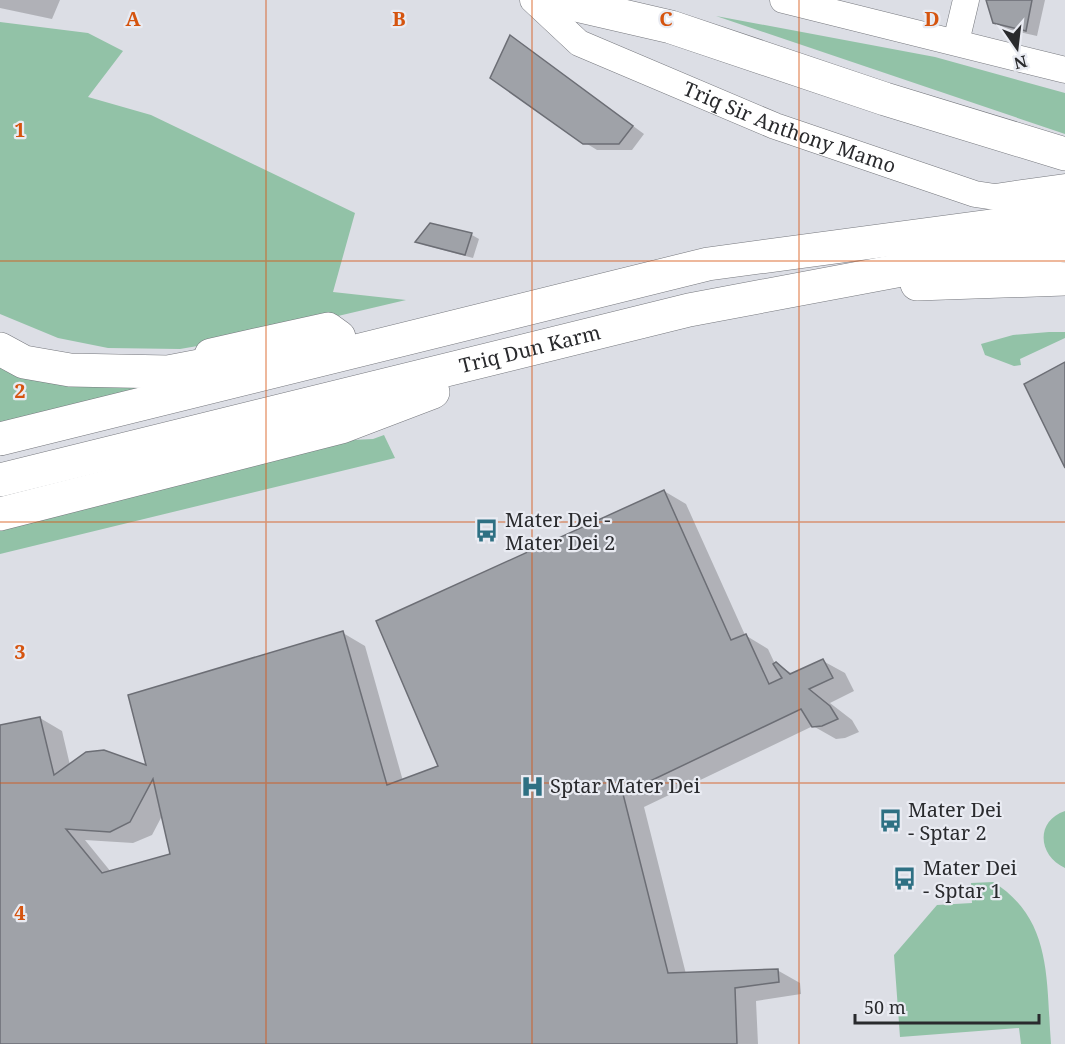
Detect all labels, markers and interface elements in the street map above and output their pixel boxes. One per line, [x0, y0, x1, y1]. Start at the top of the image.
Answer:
text: A [125, 5, 141, 32]
text: B [392, 5, 406, 32]
text: C [659, 5, 673, 32]
text: D [924, 5, 940, 32]
north arrow [987, 18, 1047, 78]
text: N [1011, 50, 1029, 75]
street label: Triq Sir Anthony Mamo [679, 75, 900, 179]
text: 1 [14, 116, 26, 143]
street label: Triq Dun Karm [457, 318, 603, 379]
text: 2 [14, 377, 26, 404]
place label: Mater Dei - Mater Dei 2 [505, 506, 615, 556]
bus stop icon: Mater Dei - Mater Dei 2 [474, 518, 500, 544]
text: 3 [14, 638, 26, 665]
place label: Sptar Mater Dei [550, 772, 701, 799]
hospital icon: Sptar Mater Dei [519, 773, 545, 799]
place label: Mater Dei - Sptar 2 [908, 796, 1003, 846]
bus stop icon: Mater Dei - Sptar 2 [877, 808, 903, 834]
place label: Mater Dei - Sptar 1 [923, 854, 1018, 904]
bus stop icon: Mater Dei - Sptar 1 [892, 866, 918, 892]
text: 4 [14, 899, 26, 926]
scale bar [855, 987, 1040, 1025]
text: 50 m [864, 995, 906, 1019]

